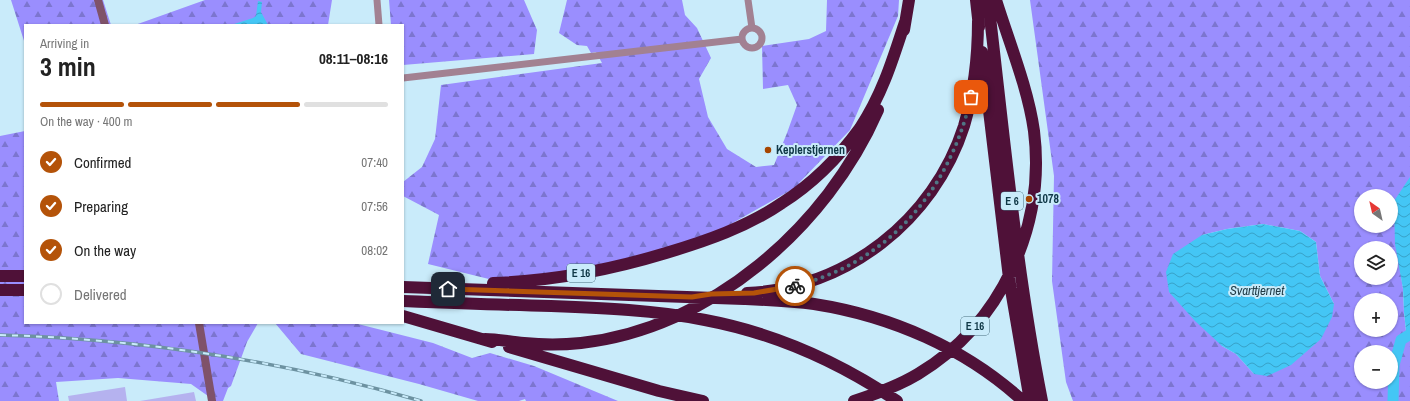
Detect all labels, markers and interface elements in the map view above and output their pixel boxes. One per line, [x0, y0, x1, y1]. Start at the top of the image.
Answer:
text: Arriving in [40, 35, 89, 52]
text: 08:11–08:16 [319, 48, 388, 69]
text: 3 min [40, 49, 96, 84]
pin [954, 80, 988, 114]
icon: bag [960, 86, 982, 108]
text: On the way · 400 m [40, 113, 132, 130]
place label: Keplerstjernen [776, 142, 845, 158]
marker: Keplerstjernen [763, 145, 773, 155]
icon: check [40, 151, 62, 173]
text: Confirmed [74, 152, 131, 173]
text: 07:40 [361, 154, 388, 171]
north arrow [1354, 189, 1398, 233]
map controls [1354, 189, 1398, 389]
place label: 1078 [1037, 191, 1059, 207]
road number: E 6 [1001, 192, 1023, 210]
marker: 1078 [1024, 194, 1034, 204]
icon: check [40, 195, 62, 217]
text: Preparing [74, 196, 128, 217]
text: 07:56 [361, 198, 388, 215]
icon: check [40, 239, 62, 261]
text: On the way [74, 240, 136, 261]
button: layers [1354, 241, 1398, 285]
text: 08:02 [361, 242, 388, 259]
road number: E 16 [567, 264, 595, 282]
courier [775, 266, 815, 306]
pin [431, 272, 465, 306]
icon: bike [784, 275, 806, 297]
icon: home [437, 278, 459, 300]
water label: Svarttjernet [1230, 282, 1285, 299]
text: Delivered [74, 284, 127, 305]
button: + [1354, 293, 1398, 337]
road number: E 16 [961, 317, 989, 335]
button: − [1354, 345, 1398, 389]

